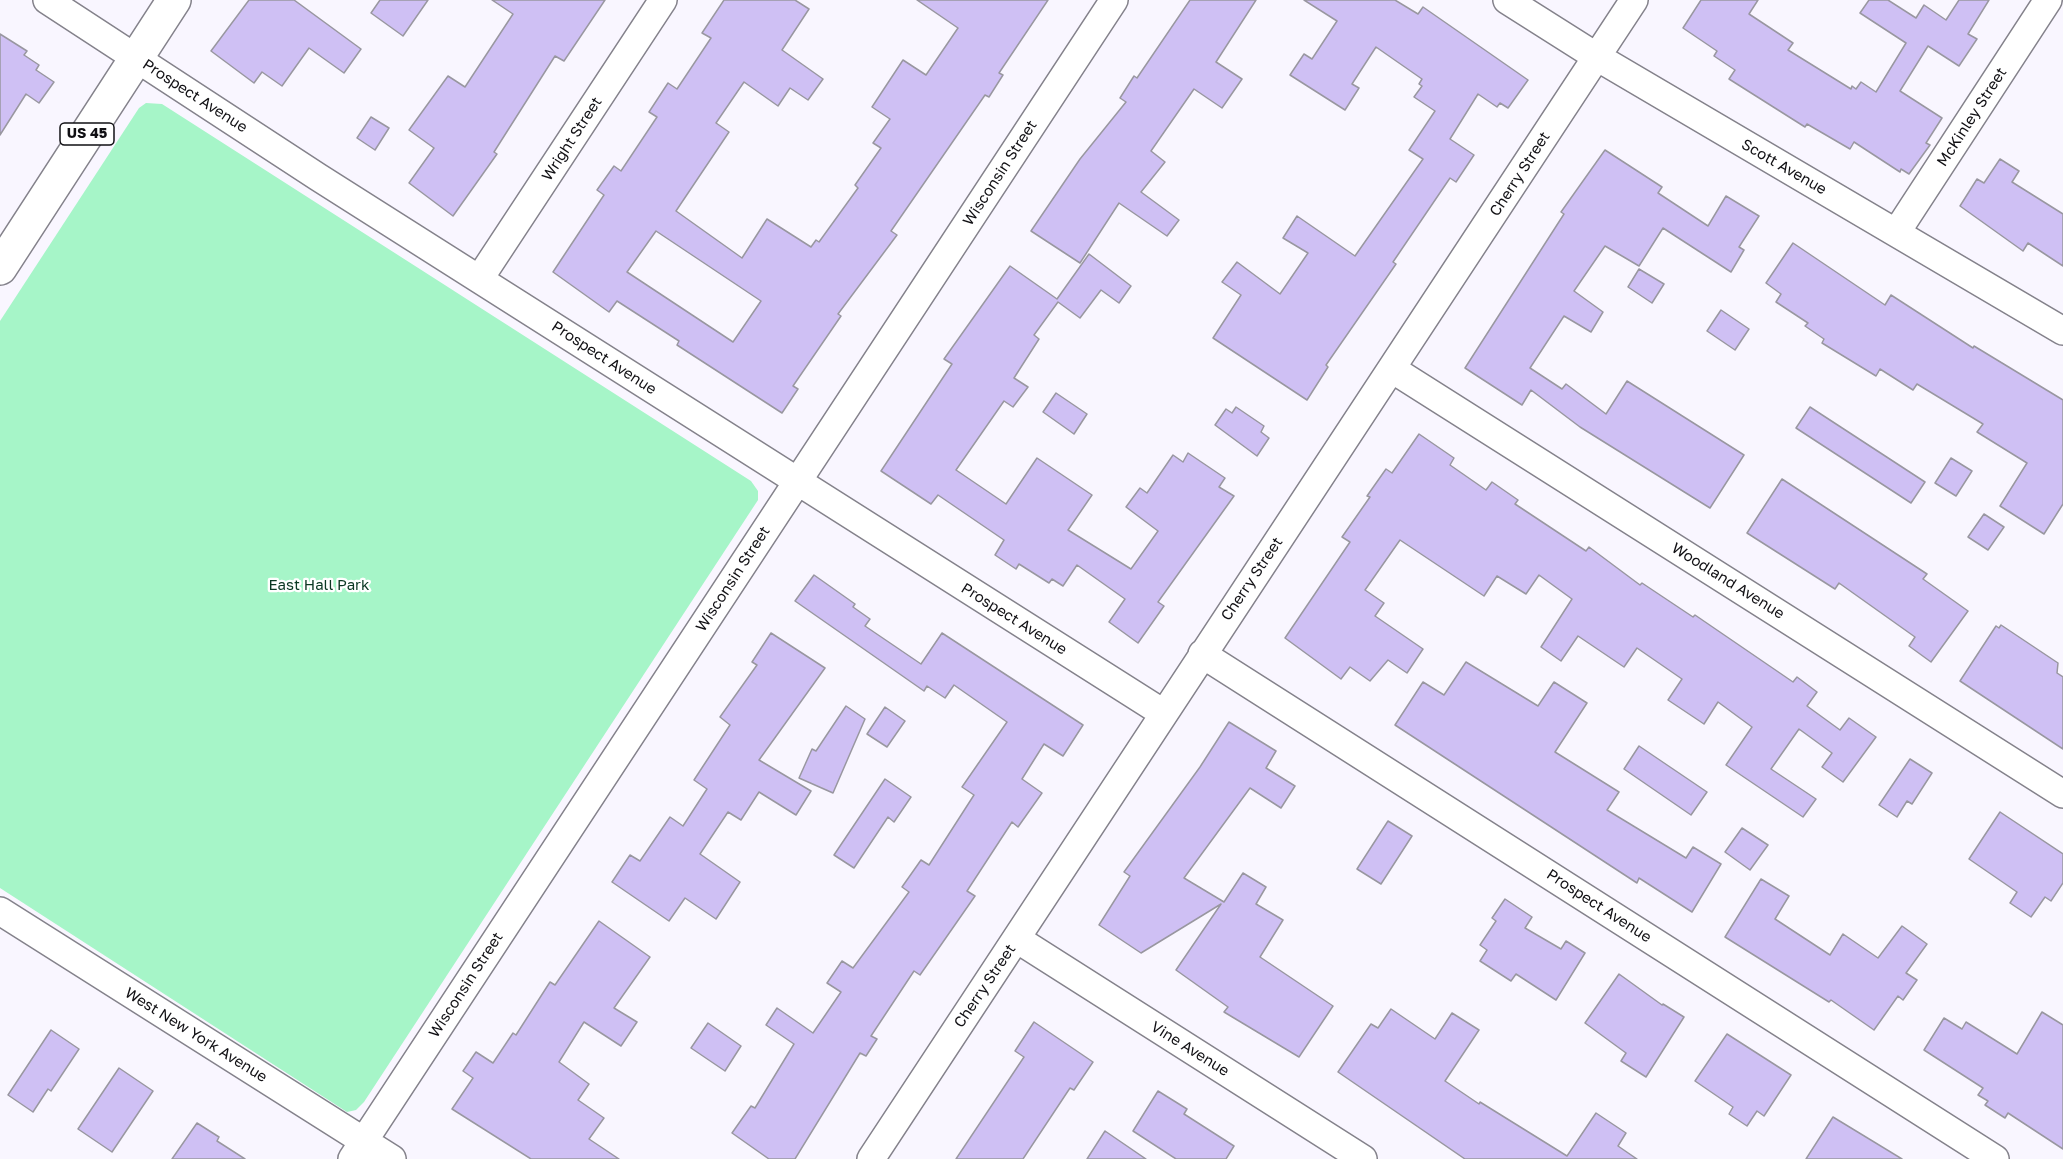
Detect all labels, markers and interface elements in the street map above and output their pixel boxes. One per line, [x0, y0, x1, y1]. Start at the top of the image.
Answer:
street label: Prospect Avenue [139, 55, 251, 137]
street label: McKinley Street [1933, 64, 2011, 170]
street label: Wright Street [538, 94, 606, 184]
street label: Wisconsin Street [959, 117, 1041, 229]
road number: US 45 [60, 123, 114, 145]
street label: Cherry Street [1486, 128, 1554, 220]
street label: Scott Avenue [1738, 135, 1830, 199]
street label: Prospect Avenue [548, 317, 660, 399]
street label: Wisconsin Street [692, 523, 774, 635]
street label: Cherry Street [1217, 534, 1287, 624]
street label: Woodland Avenue [1668, 539, 1788, 623]
park label: East Hall Park [269, 576, 369, 594]
street label: Prospect Avenue [958, 579, 1070, 659]
street label: Prospect Avenue [1543, 865, 1655, 947]
street label: Wisconsin Street [425, 929, 507, 1041]
street label: Cherry Street [950, 941, 1020, 1031]
street label: West New York Avenue [121, 984, 271, 1086]
street label: Vine Avenue [1148, 1018, 1232, 1080]

